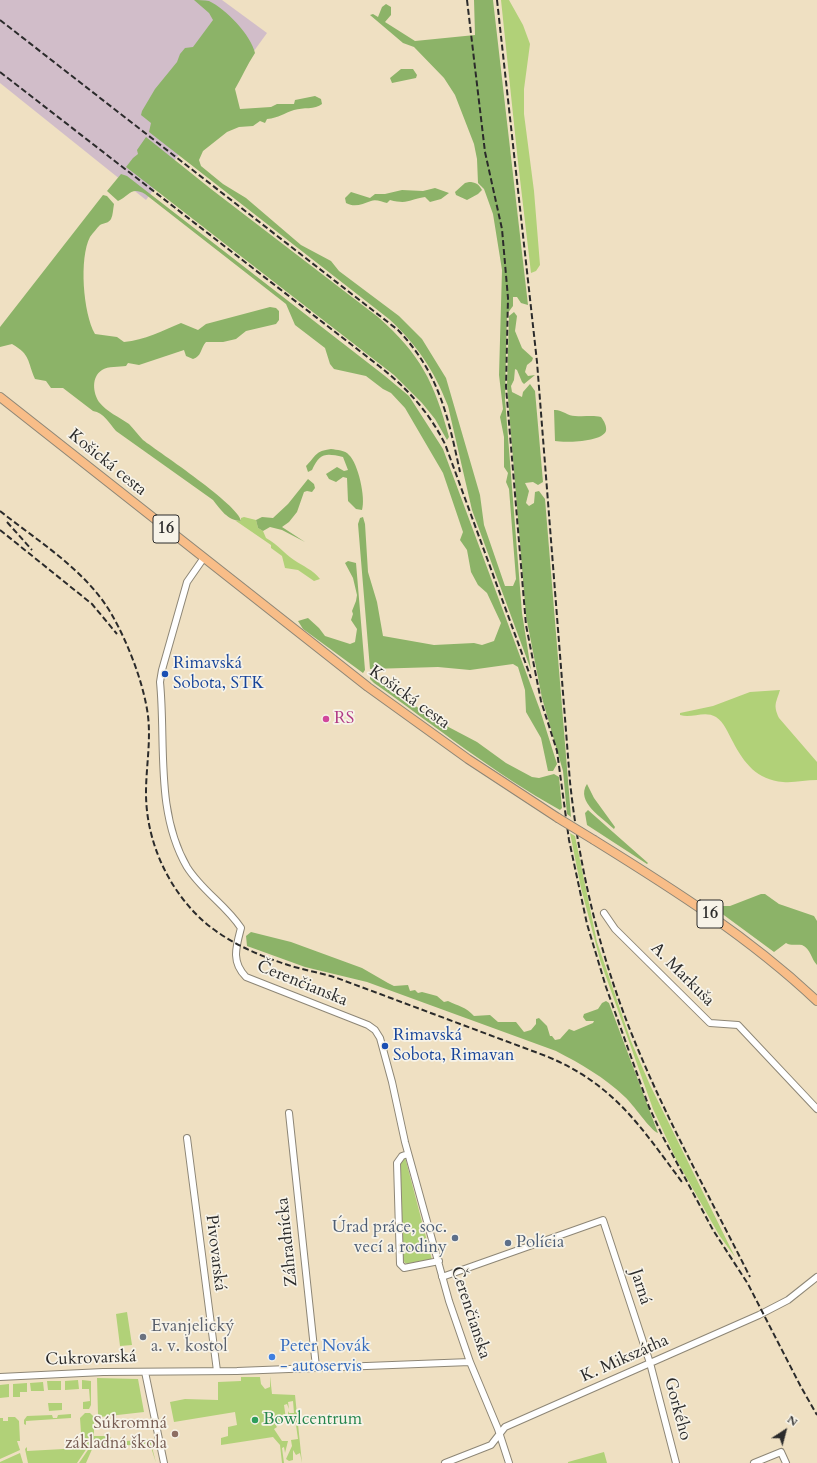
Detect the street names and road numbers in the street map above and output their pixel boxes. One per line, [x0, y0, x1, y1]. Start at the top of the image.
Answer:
street label: Košická cesta [64, 425, 150, 501]
road number: 16 [153, 515, 179, 543]
street label: Košická cesta [365, 662, 453, 734]
road number: 16 [697, 900, 723, 928]
street label: A. Markuša [646, 939, 718, 1011]
street label: Čerenčianska [254, 957, 350, 1011]
street label: Záhradnícka [273, 1196, 303, 1288]
street label: Pivovarská [200, 1214, 230, 1292]
street label: Čerenčianska [445, 1264, 495, 1362]
street label: Jarná [625, 1267, 655, 1307]
street label: K. Mikszátha [578, 1331, 672, 1387]
street label: Cukrovarská [45, 1347, 137, 1371]
street label: Gorkého [659, 1375, 695, 1443]

